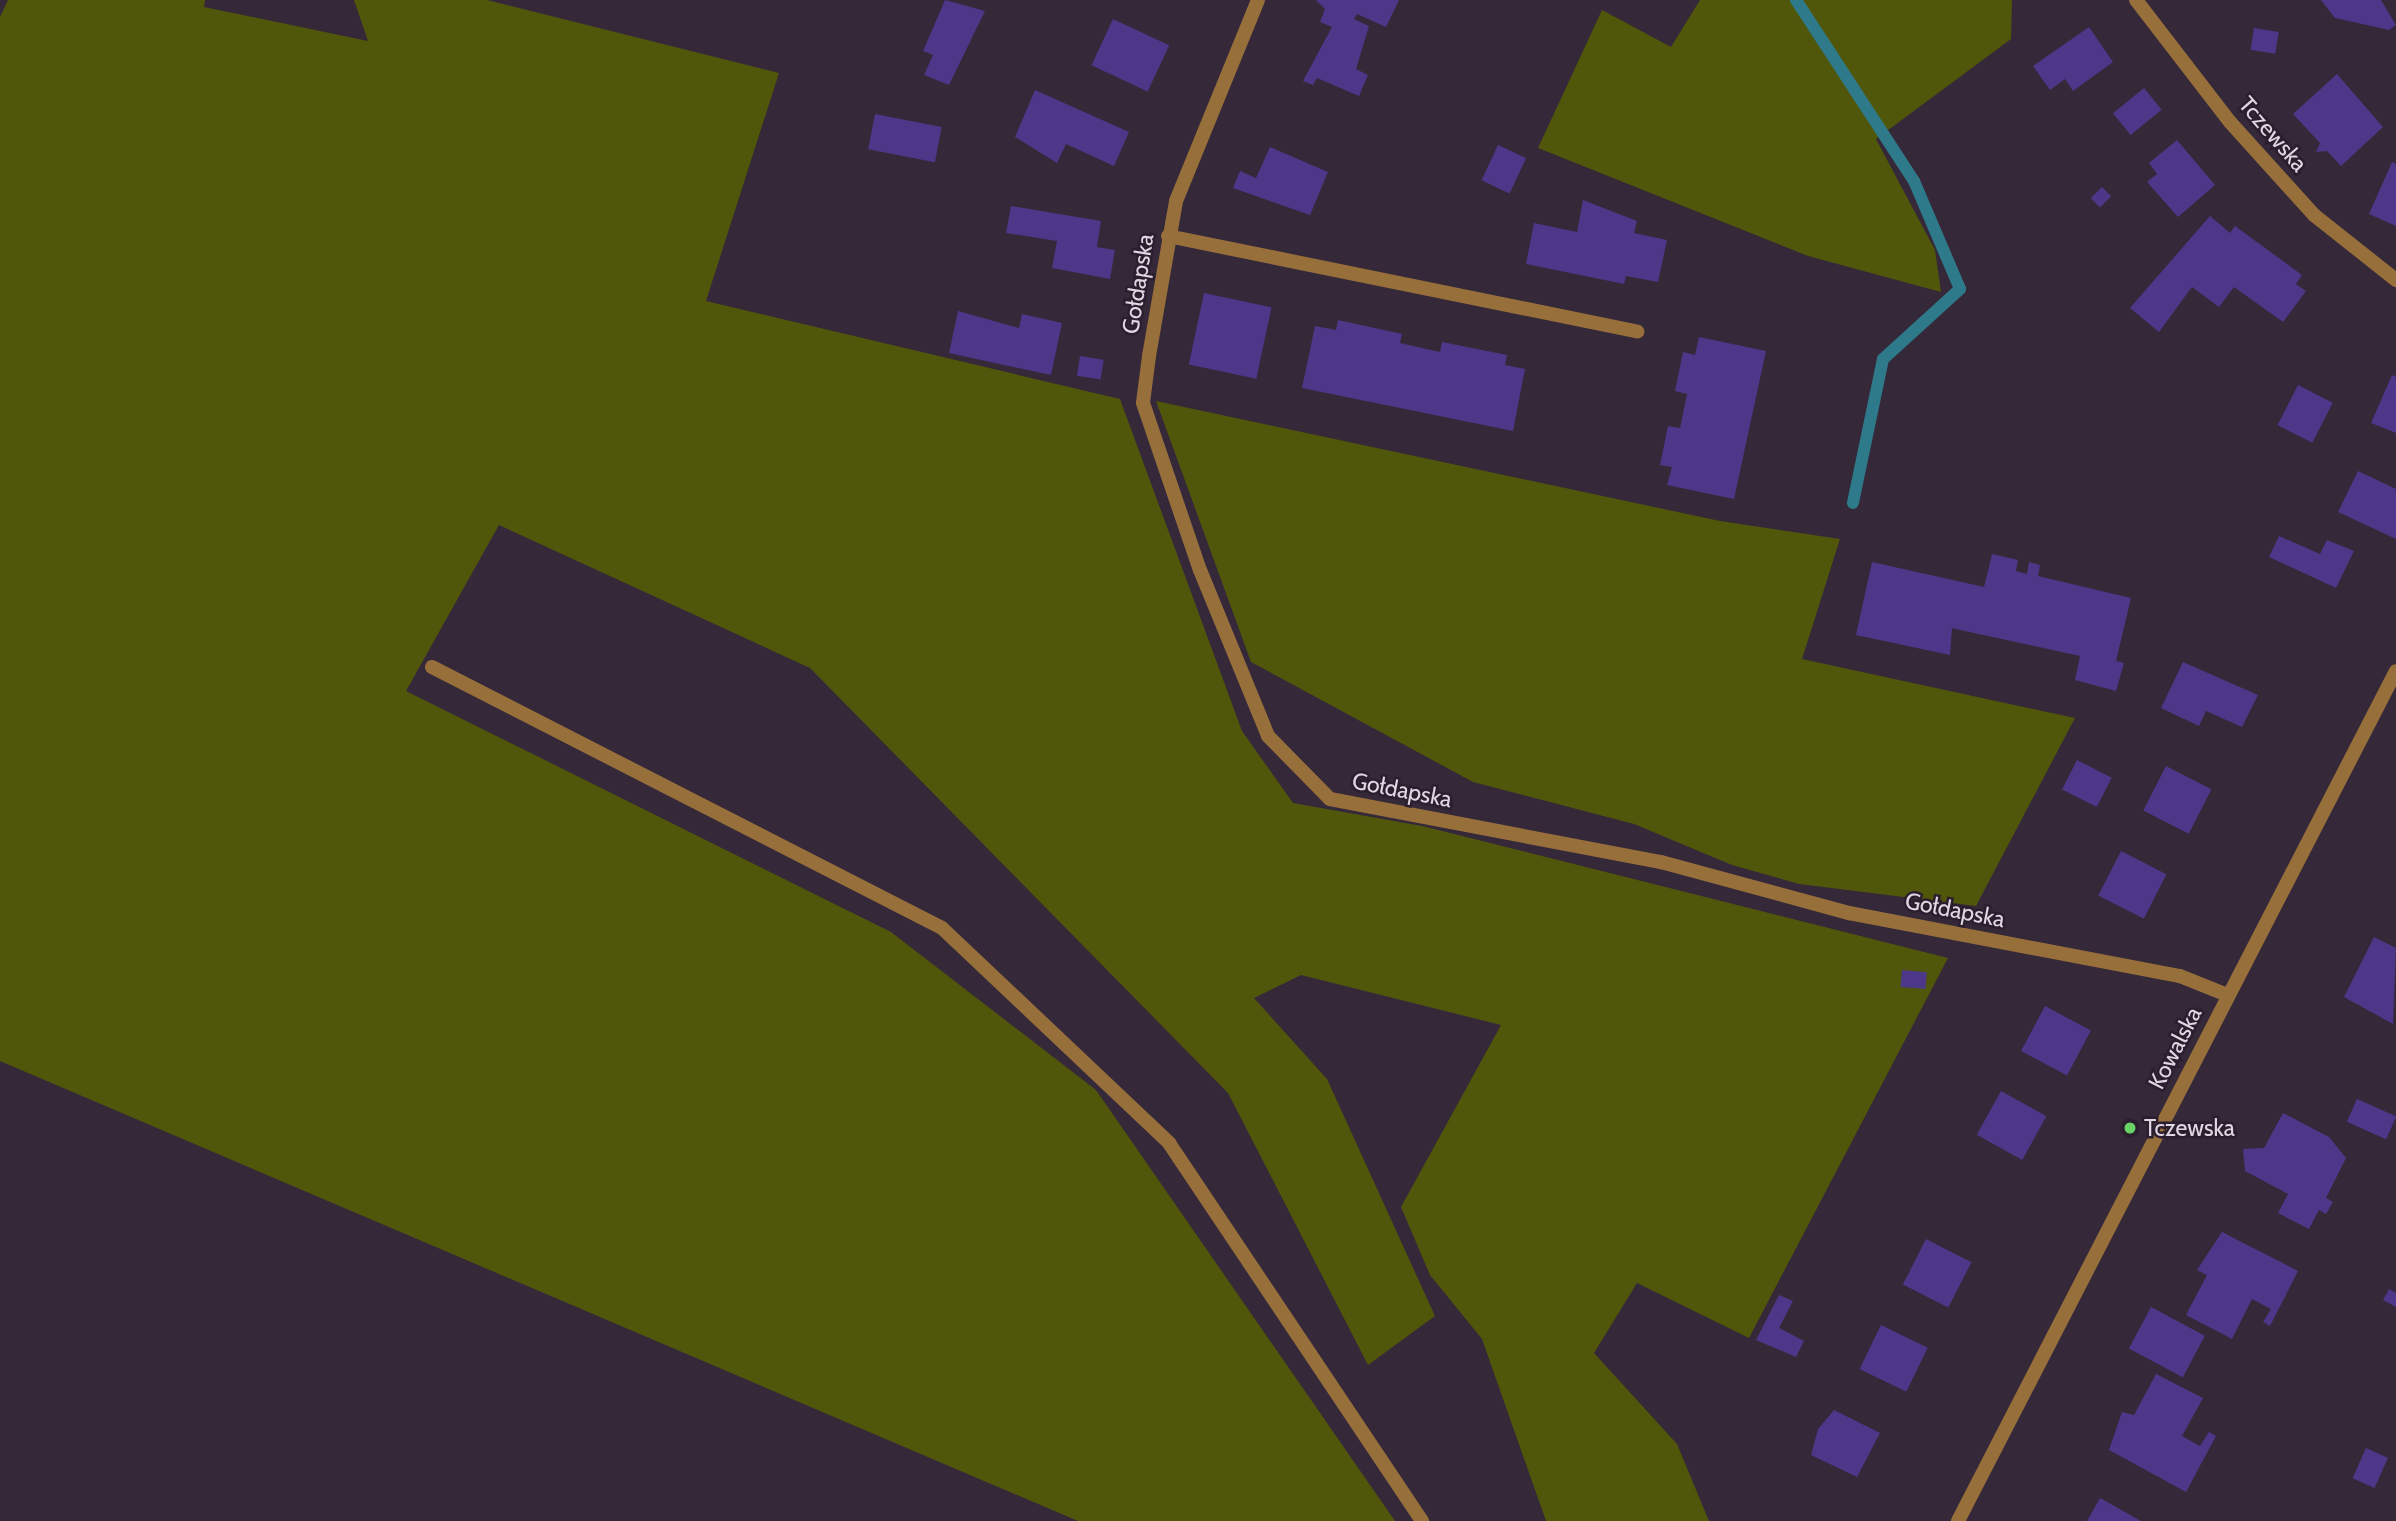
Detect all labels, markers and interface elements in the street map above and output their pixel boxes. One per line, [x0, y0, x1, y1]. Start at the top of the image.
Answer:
street label: Tczewska [2233, 91, 2313, 177]
street label: Gołdapska [1116, 232, 1160, 336]
street label: Gołdapska [1350, 767, 1454, 813]
street label: Gołdapska [1903, 887, 2007, 933]
street label: Kowalska [2143, 1002, 2207, 1094]
place label: Tczewska [2144, 1114, 2235, 1142]
marker: Tczewska [2122, 1120, 2138, 1136]

